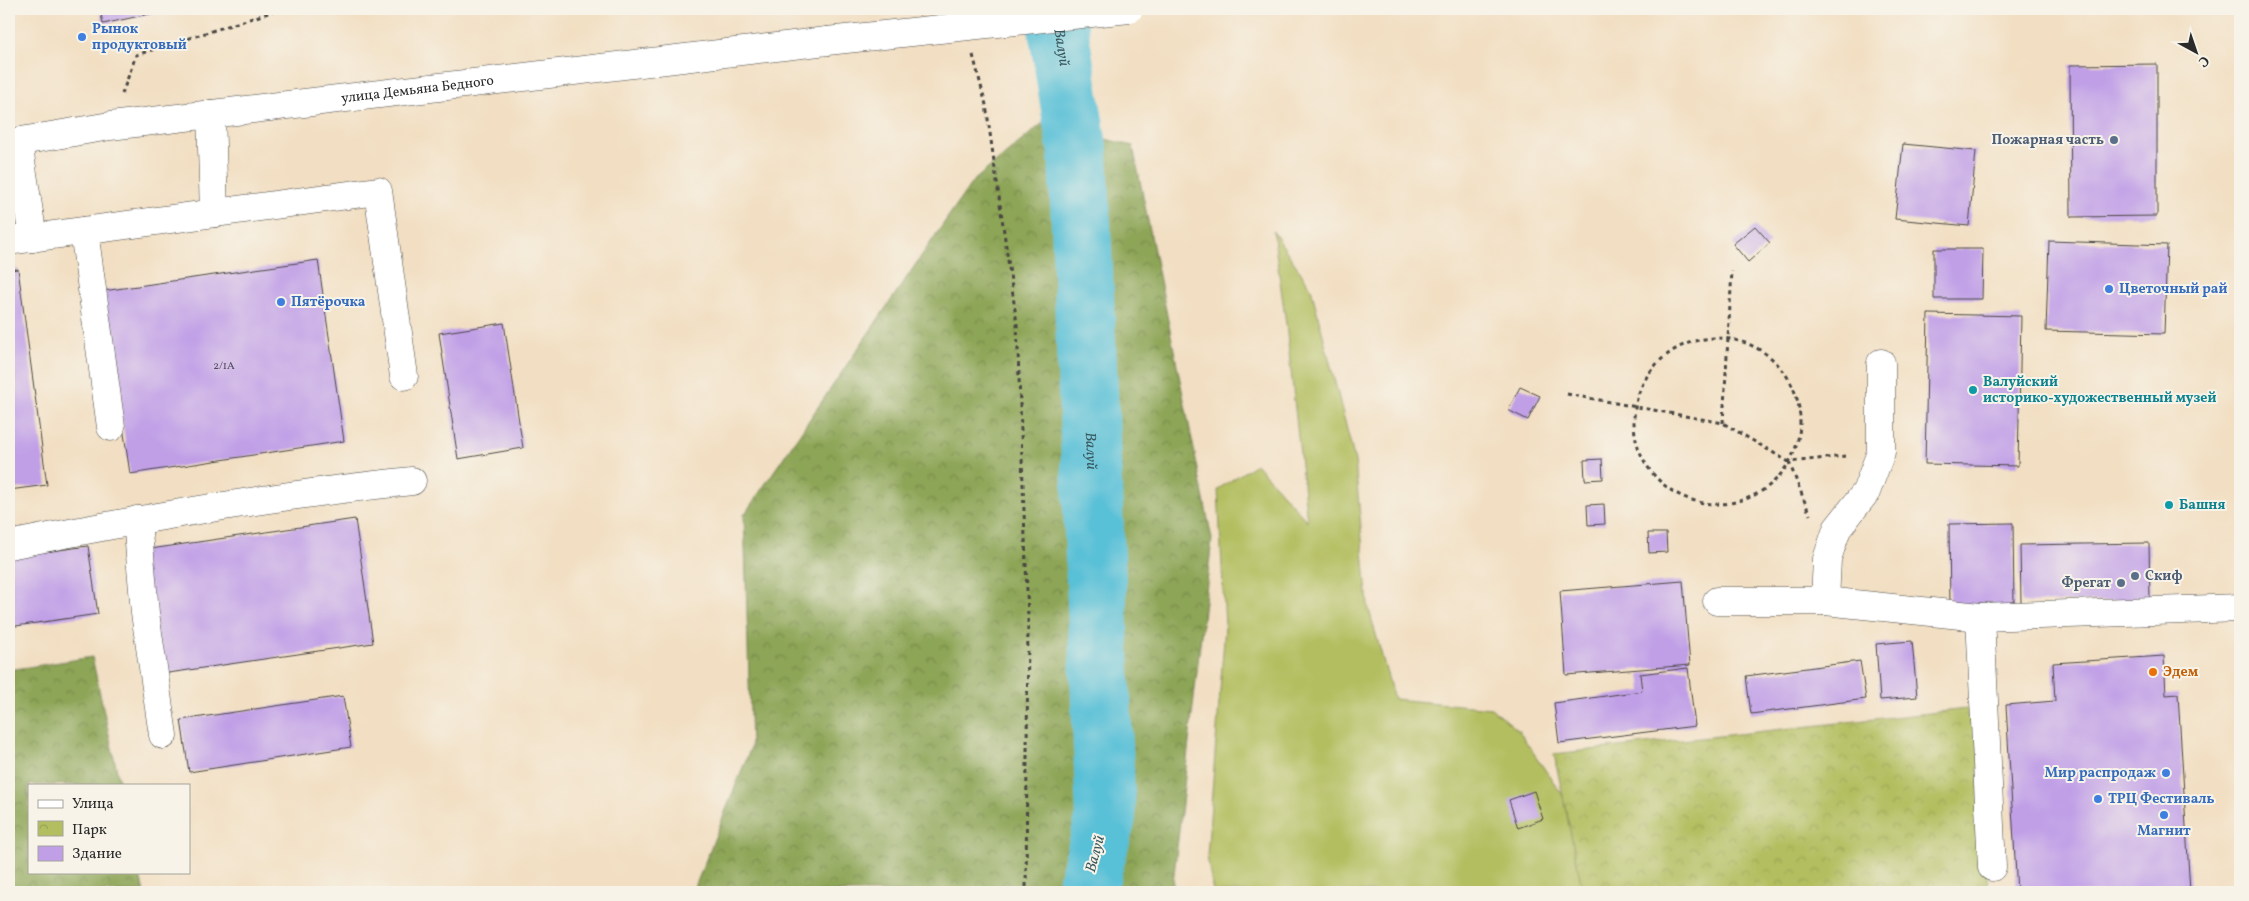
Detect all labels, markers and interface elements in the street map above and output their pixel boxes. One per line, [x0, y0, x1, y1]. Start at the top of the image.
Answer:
place label: Рынок продуктовый [92, 20, 187, 55]
water label: Валуй [1048, 27, 1075, 68]
north arrow [2172, 28, 2222, 78]
marker: Рынок продуктовый [76, 31, 88, 43]
text: С [2194, 51, 2213, 71]
street label: улица Демьяна Бедного [340, 71, 495, 108]
place label: Пожарная часть [1991, 131, 2104, 150]
marker: Пожарная часть [2108, 134, 2120, 146]
place label: Цветочный рай [2119, 280, 2227, 299]
marker: Цветочный рай [2103, 283, 2115, 295]
place label: Пятёрочка [291, 293, 366, 312]
marker: Пятёрочка [275, 296, 287, 308]
house number: 2/1А [213, 359, 235, 374]
place label: Валуйский историко-художественный музей [1983, 373, 2216, 408]
marker: Валуйский историко-художественный музей [1967, 384, 1979, 396]
water label: Валуй [1079, 432, 1102, 470]
place label: Башня [2179, 496, 2225, 515]
marker: Башня [2163, 499, 2175, 511]
place label: Скиф [2145, 567, 2182, 586]
marker: Скиф [2129, 570, 2141, 582]
place label: Фрегат [2061, 574, 2111, 593]
marker: Фрегат [2115, 577, 2127, 589]
place label: Эдем [2163, 663, 2199, 682]
marker: Эдем [2147, 666, 2159, 678]
place label: Мир распродаж [2045, 764, 2156, 783]
marker: Мир распродаж [2160, 767, 2172, 779]
legend [28, 784, 190, 874]
place label: ТРЦ Фестиваль [2108, 790, 2215, 809]
marker: ТРЦ Фестиваль [2092, 793, 2104, 805]
text: Улица [72, 794, 114, 815]
marker: Магнит [2158, 809, 2170, 821]
text: Парк [72, 820, 107, 841]
place label: Магнит [2137, 822, 2191, 841]
water label: Валуй [1081, 833, 1111, 875]
text: Здание [72, 844, 122, 865]

